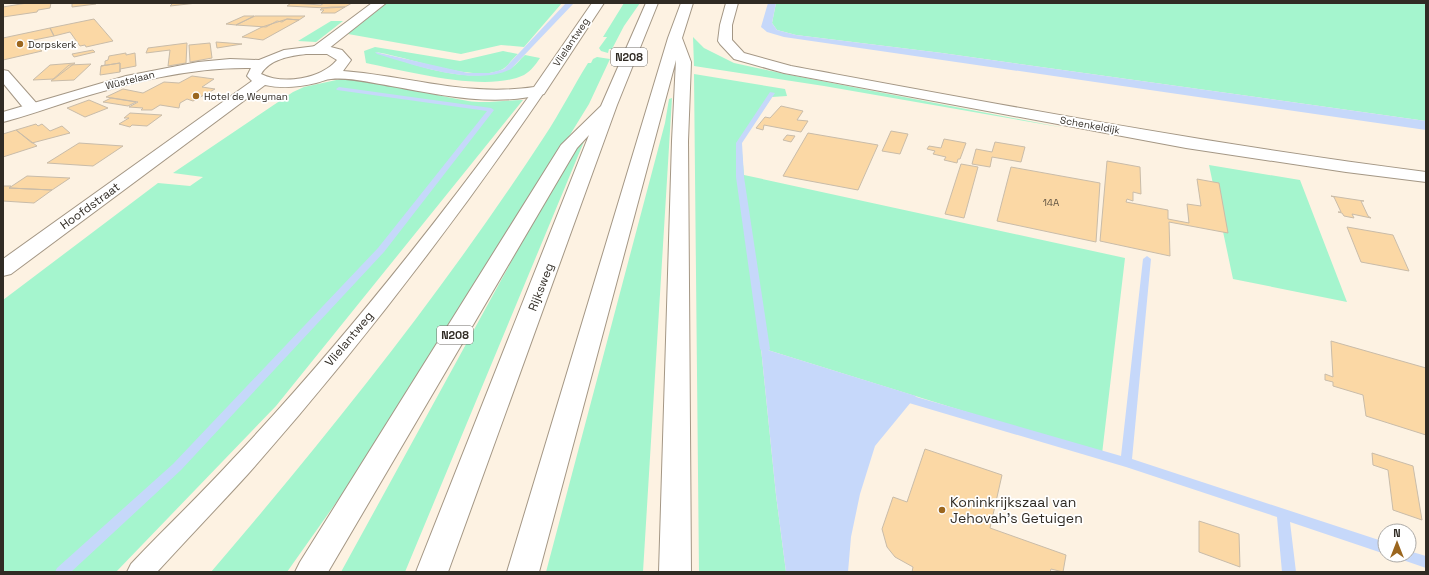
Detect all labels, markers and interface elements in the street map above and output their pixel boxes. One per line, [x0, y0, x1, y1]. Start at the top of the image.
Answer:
street label: Vlielantweg [550, 15, 592, 69]
place label: Dorpskerk [28, 38, 77, 51]
marker: Dorpskerk [15, 39, 25, 49]
road number: N208 [611, 48, 647, 66]
street label: Wüstelaan [104, 68, 156, 92]
place label: Hotel de Weyman [204, 90, 288, 103]
marker: Hotel de Weyman [191, 91, 201, 101]
street label: Schenkeldijk [1059, 113, 1122, 137]
street label: Hoofdstraat [57, 179, 123, 233]
house number: 14A [1043, 196, 1060, 209]
street label: Rijksweg [525, 261, 557, 313]
street label: Vlielantweg [321, 308, 377, 370]
road number: N208 [437, 326, 473, 344]
place label: Koninkrijkszaal van Jehovah's Getuigen [950, 493, 1083, 527]
marker: Koninkrijkszaal van Jehovah's Getuigen [937, 505, 947, 515]
north arrow [1377, 523, 1417, 563]
text: N [1393, 526, 1401, 540]

